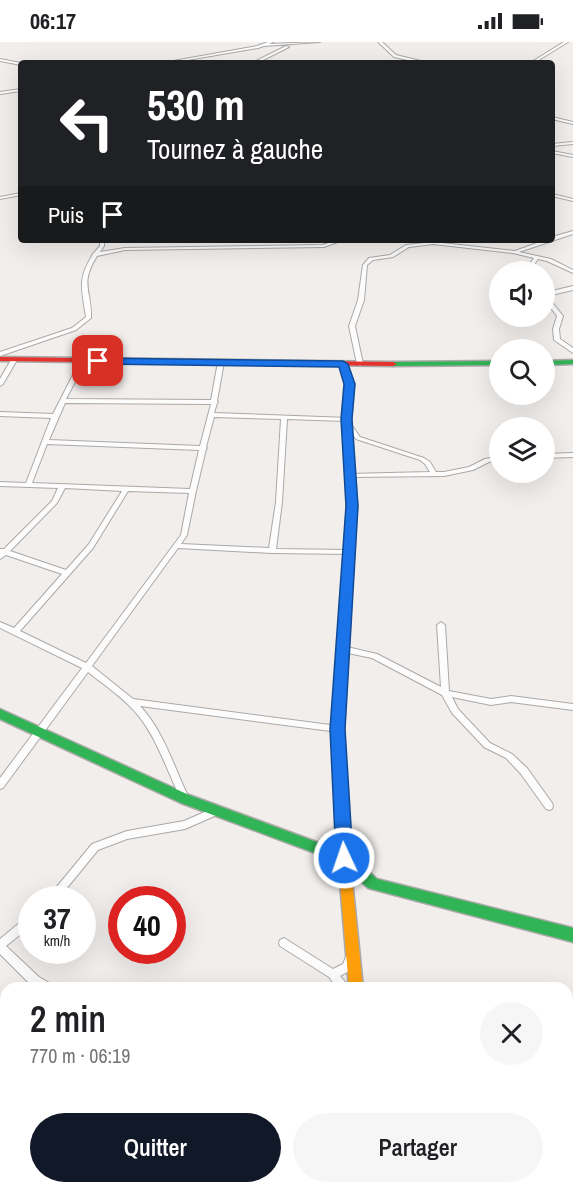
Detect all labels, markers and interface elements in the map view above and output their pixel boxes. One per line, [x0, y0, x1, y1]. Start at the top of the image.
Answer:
text: 06:17 [30, 6, 76, 36]
text: 530 m [147, 77, 245, 133]
icon: left [48, 84, 126, 162]
text: Tournez à gauche [147, 131, 323, 167]
icon: arrive [96, 198, 129, 231]
text: Puis [48, 200, 84, 230]
map controls [489, 261, 555, 483]
button: sound [489, 261, 555, 327]
pin [72, 335, 123, 386]
button: search [489, 339, 555, 405]
icon: arrive [81, 344, 114, 377]
button: layers [489, 417, 555, 483]
position arrow [312, 826, 376, 890]
speed limit sign: 40 [108, 886, 186, 964]
text: 37 [43, 898, 71, 938]
text: km/h [44, 930, 70, 951]
text: 2 min [30, 995, 106, 1043]
button: close [480, 1002, 543, 1065]
text: 770 m · 06:19 [30, 1042, 130, 1069]
button: Quitter [30, 1113, 281, 1182]
button: Partager [293, 1113, 543, 1182]

